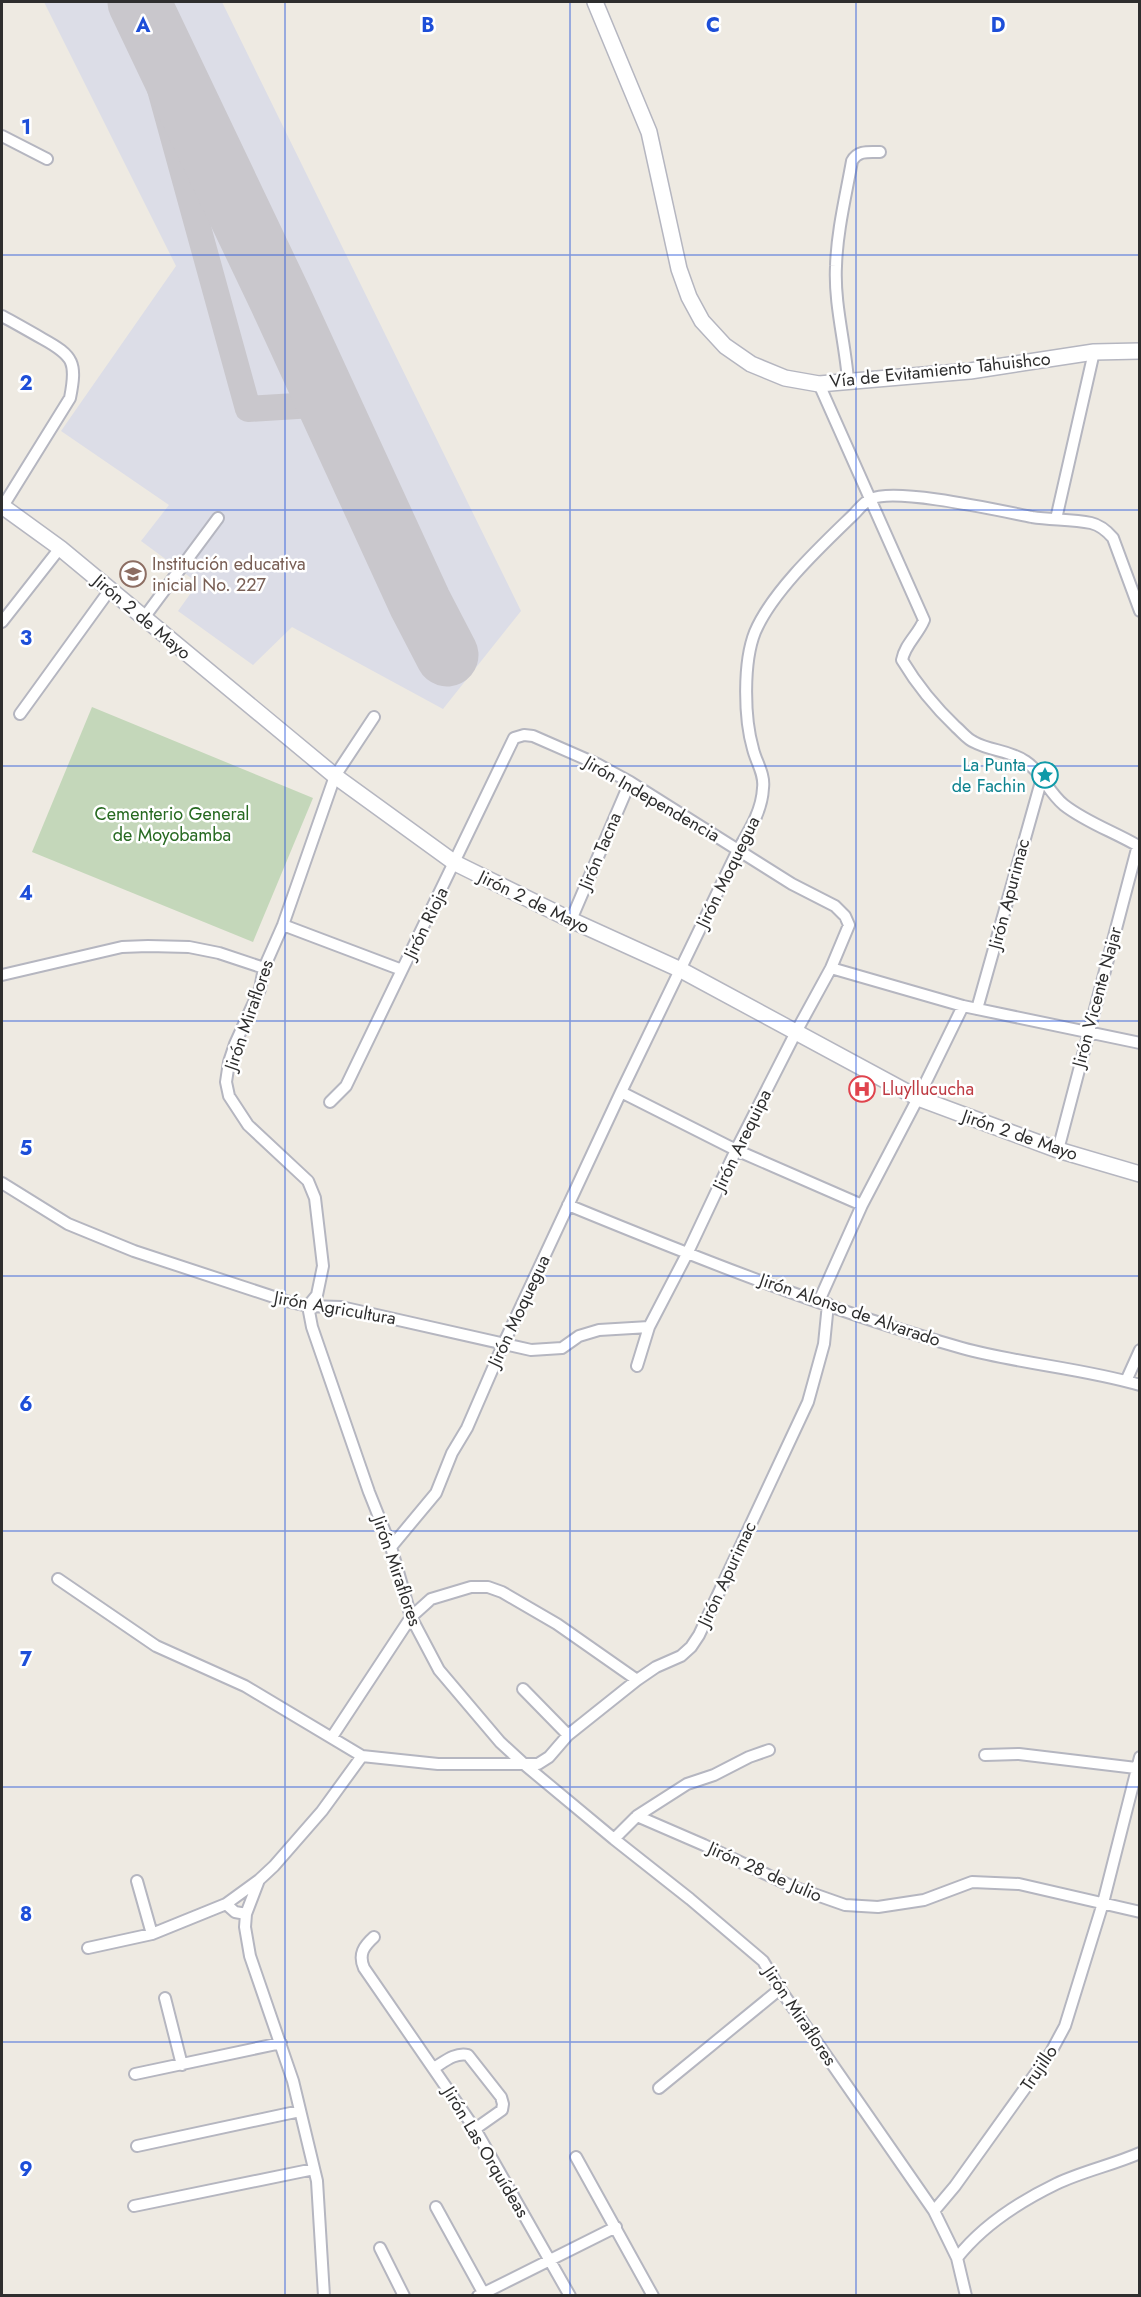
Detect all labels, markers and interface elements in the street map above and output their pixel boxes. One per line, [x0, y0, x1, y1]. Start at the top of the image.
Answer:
text: A [135, 11, 151, 40]
text: B [421, 11, 435, 40]
text: C [706, 11, 720, 40]
text: D [991, 11, 1005, 40]
text: 1 [21, 113, 31, 142]
street label: Vía de Evitamiento Tahuishco [828, 345, 1052, 395]
text: 2 [19, 369, 33, 398]
place label: Institución educativa inicial No. 227 [152, 551, 306, 598]
school or university icon: Institución educativa inicial No. 227 [118, 559, 148, 589]
street label: Jirón 2 de Mayo [86, 567, 197, 666]
text: 3 [20, 624, 32, 653]
street label: Jirón Independencia [578, 749, 725, 848]
place label: La Punta de Fachin [952, 752, 1026, 799]
place icon: La Punta de Fachin [1030, 760, 1060, 790]
park label: Cementerio General de Moyobamba [95, 801, 249, 848]
street label: Jirón Tacna [571, 808, 628, 895]
street label: Jirón Moquegua [689, 812, 766, 934]
street label: Jirón Apurimac [981, 836, 1036, 954]
street label: Jirón 2 de Mayo [472, 863, 594, 940]
text: 4 [19, 879, 33, 908]
street label: Jirón Rioja [396, 883, 455, 965]
street label: Jirón Vicente Najar [1065, 923, 1128, 1072]
street label: Jirón Miraflores [217, 956, 280, 1076]
hospital icon: Lluyllucucha [847, 1074, 877, 1104]
place label: Lluyllucucha [882, 1076, 974, 1102]
street label: Jirón Arequipa [705, 1085, 778, 1197]
street label: Jirón 2 de Mayo [957, 1102, 1081, 1167]
text: 5 [20, 1134, 33, 1163]
street label: Jirón Moquegua [481, 1251, 556, 1373]
street label: Jirón Alonso de Alvarado [754, 1266, 944, 1353]
street label: Jirón Agricultura [270, 1284, 398, 1332]
text: 6 [19, 1390, 33, 1419]
street label: Jirón Miraflores [365, 1510, 428, 1630]
street label: Jirón Apurimac [690, 1517, 763, 1633]
text: 7 [20, 1645, 33, 1674]
street label: Jirón 28 de Julio [702, 1834, 826, 1909]
text: 8 [20, 1900, 32, 1929]
street label: Jirón Miraflores [756, 1959, 843, 2071]
street label: Trujillo [1014, 2040, 1064, 2096]
street label: Jirón Las Orquídeas [435, 2080, 536, 2223]
text: 9 [19, 2155, 33, 2184]

